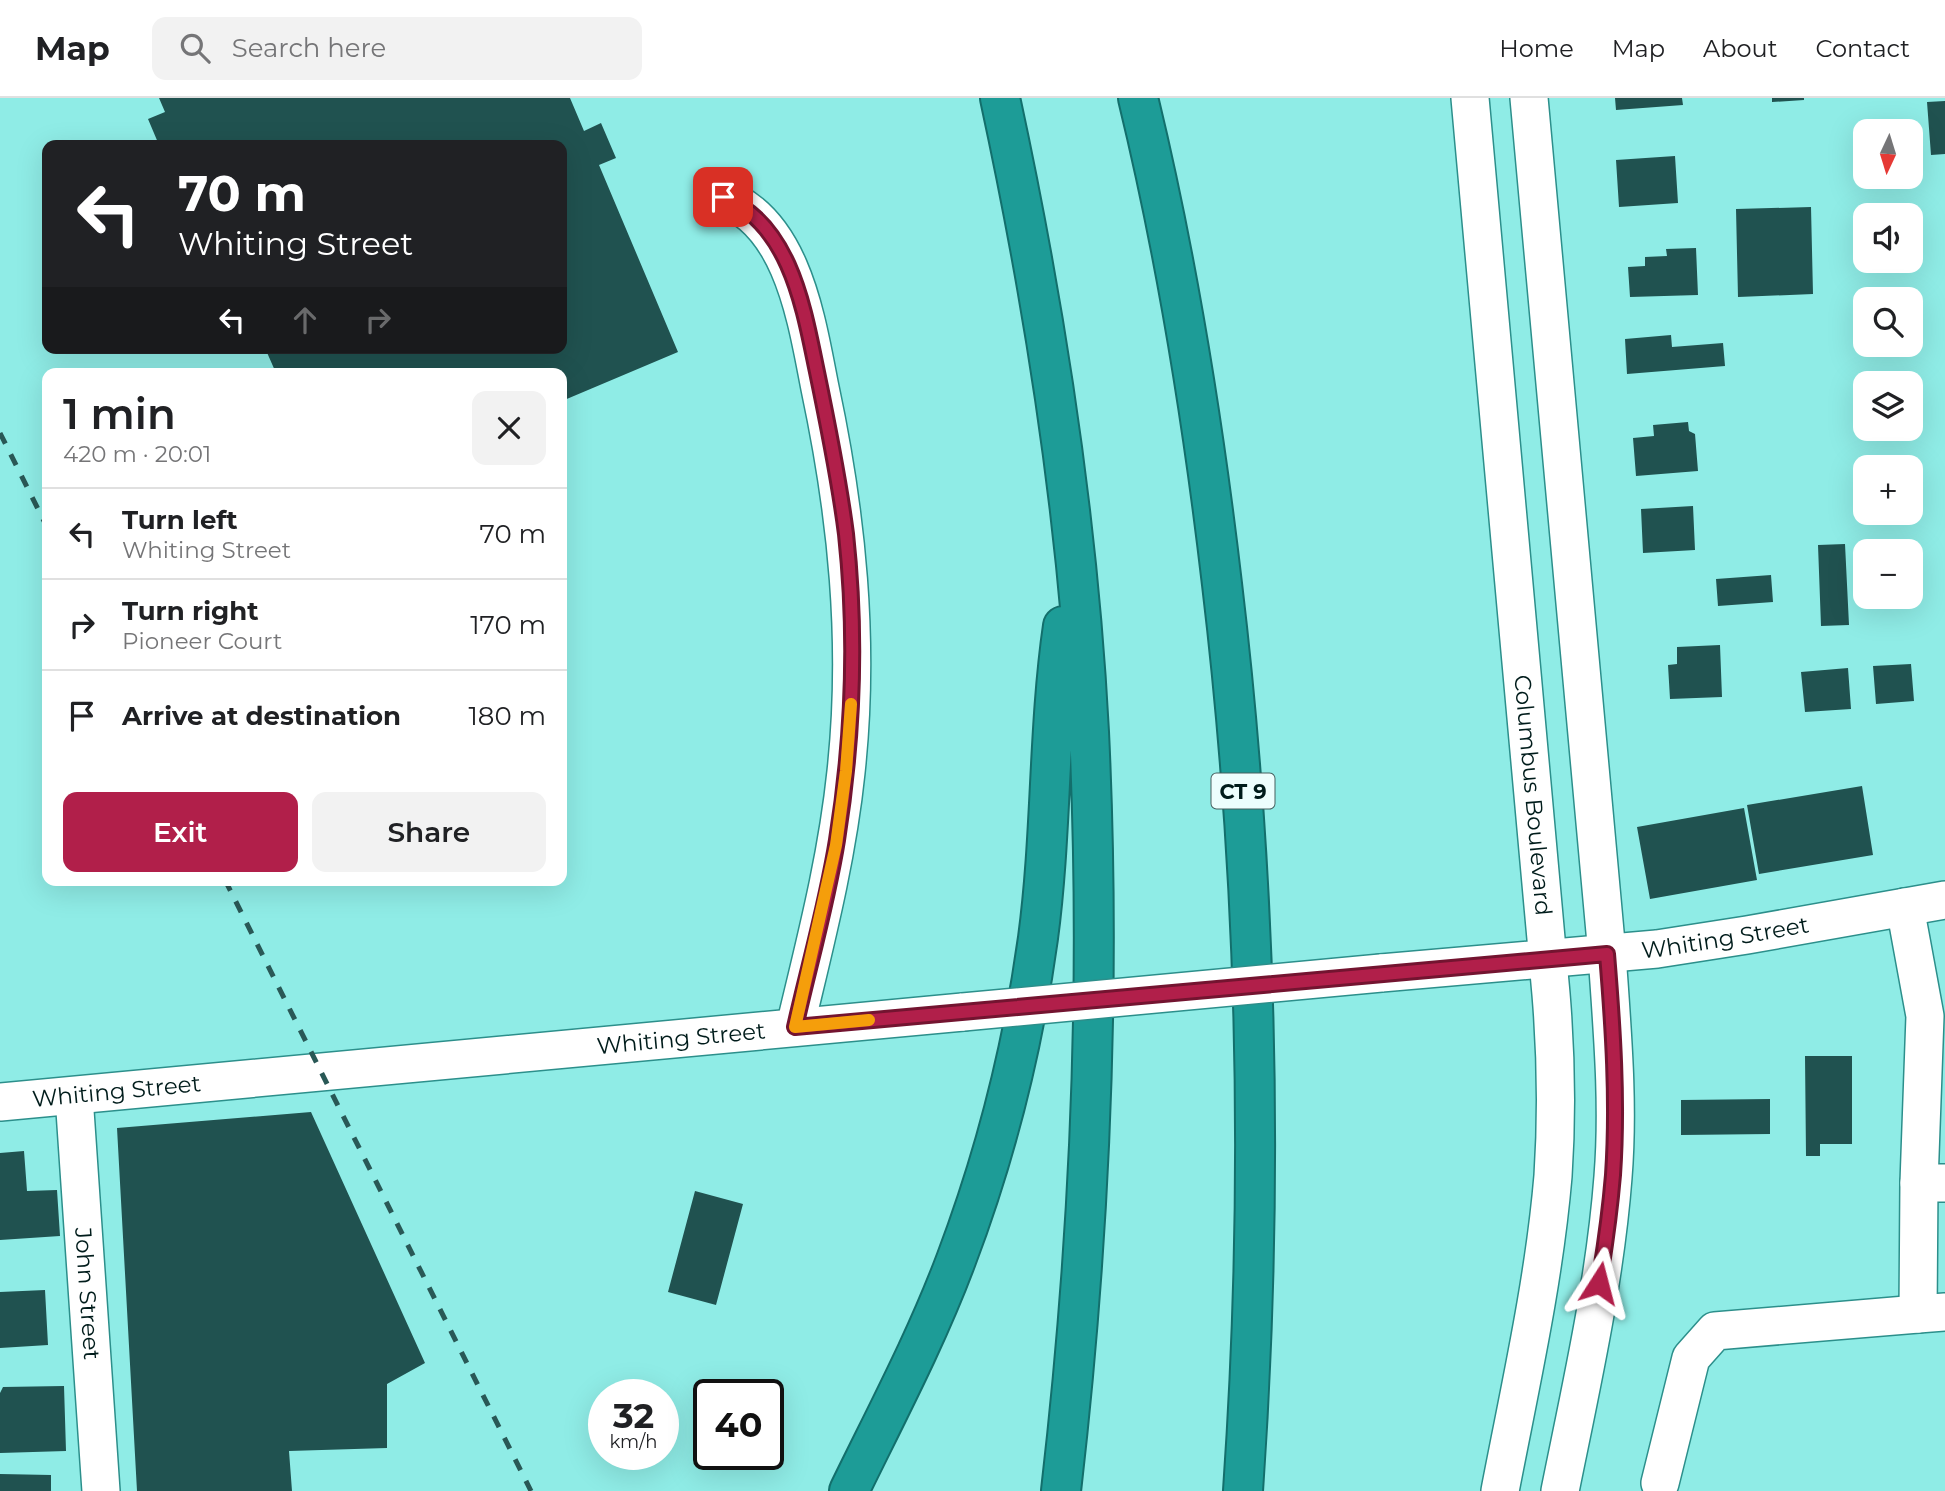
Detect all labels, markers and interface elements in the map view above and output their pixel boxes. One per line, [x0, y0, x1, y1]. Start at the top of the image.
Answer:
search box [152, 17, 642, 80]
text: Map [35, 28, 110, 68]
icon: search [176, 29, 214, 67]
text: Search here [232, 32, 386, 64]
text: Home [1499, 34, 1574, 63]
text: Map [1612, 34, 1665, 63]
text: About [1703, 34, 1777, 63]
text: Contact [1815, 34, 1910, 63]
north arrow [1853, 119, 1923, 189]
map controls [1853, 119, 1923, 609]
text: 70 m [178, 164, 306, 223]
pin [693, 167, 753, 227]
icon: left [63, 168, 154, 259]
icon: arrive [704, 178, 742, 216]
button: sound [1853, 203, 1923, 273]
text: Whiting Street [178, 224, 413, 263]
button: search [1853, 287, 1923, 357]
icon: left [213, 301, 251, 339]
icon: ahead [286, 301, 324, 339]
icon: right [359, 301, 397, 339]
button: layers [1853, 371, 1923, 441]
text: 1 min [63, 388, 176, 440]
button: close [472, 391, 546, 465]
text: 420 m · 20:01 [63, 440, 211, 468]
button: + [1853, 455, 1923, 525]
text: Turn left [122, 504, 238, 536]
icon: left [63, 515, 101, 553]
text: 70 m [480, 518, 546, 550]
text: Whiting Street [122, 536, 291, 564]
button: − [1853, 539, 1923, 609]
text: Turn right [122, 595, 258, 627]
icon: right [63, 606, 101, 644]
text: 170 m [470, 609, 546, 641]
text: Pioneer Court [122, 627, 282, 655]
street label: Columbus Boulevard [1508, 673, 1558, 917]
icon: arrive [63, 697, 101, 735]
text: Arrive at destination [122, 700, 401, 732]
text: 180 m [468, 700, 546, 732]
road number: CT 9 [1212, 774, 1274, 808]
button: Exit [63, 792, 298, 872]
button: Share [312, 792, 546, 872]
street label: Whiting Street [1640, 910, 1811, 964]
street label: Whiting Street [595, 1017, 767, 1060]
street label: Whiting Street [31, 1069, 202, 1113]
street label: John Street [69, 1225, 106, 1361]
position arrow [1562, 1246, 1636, 1320]
speed limit sign: 40 [693, 1379, 784, 1470]
text: 32 [613, 1394, 654, 1437]
text: km/h [609, 1431, 658, 1453]

